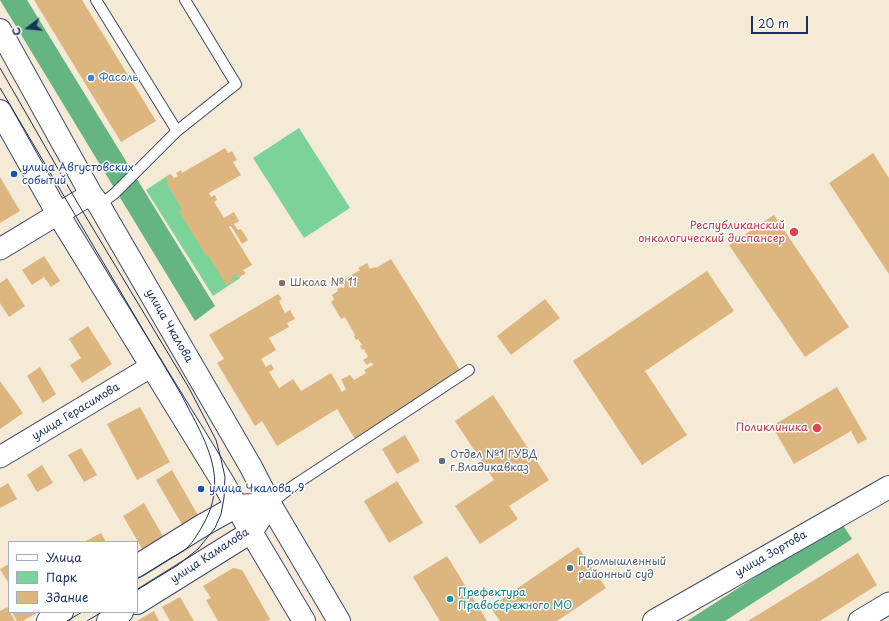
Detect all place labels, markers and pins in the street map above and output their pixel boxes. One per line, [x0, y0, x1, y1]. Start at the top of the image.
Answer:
place label: Фасоль [99, 71, 138, 85]
marker: Фасоль [86, 73, 96, 83]
place label: улица Августовских событий [22, 161, 134, 187]
marker: улица Августовских событий [9, 169, 19, 179]
place label: Республиканский онкологический диспансер [638, 219, 785, 245]
marker: Республиканский онкологический диспансер [788, 226, 800, 238]
place label: Школа № 11 [290, 276, 357, 290]
marker: Школа № 11 [277, 278, 287, 288]
place label: Поликлиника [736, 421, 808, 435]
marker: Поликлиника [811, 422, 823, 434]
place label: Отдел №1 ГУВД г.Владикавказ [450, 448, 537, 474]
marker: Отдел №1 ГУВД г.Владикавказ [437, 456, 447, 466]
place label: улица Чкалова, 9 [209, 482, 304, 496]
marker: улица Чкалова, 9 [196, 484, 206, 494]
place label: Промышленный районный суд [578, 555, 666, 581]
marker: Промышленный районный суд [565, 563, 575, 573]
place label: Префектура Правобережного МО [458, 586, 572, 612]
marker: Префектура Правобережного МО [445, 594, 455, 604]

